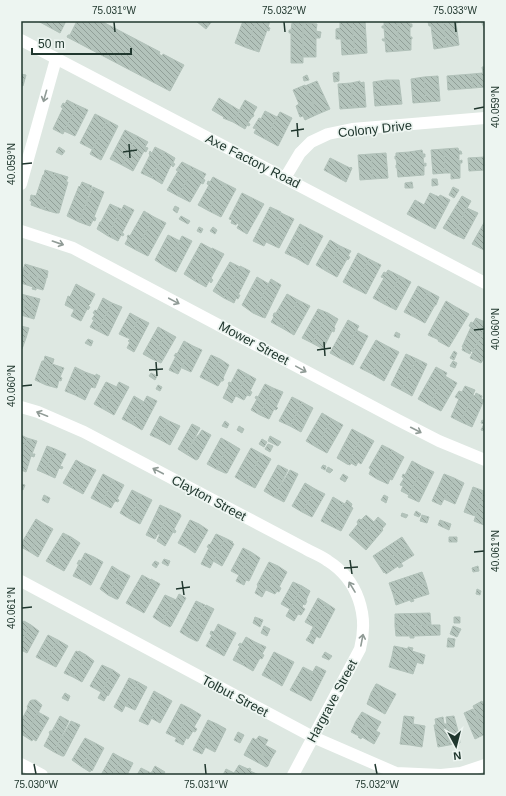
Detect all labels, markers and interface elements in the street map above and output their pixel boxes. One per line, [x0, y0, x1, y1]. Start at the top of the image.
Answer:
text: 75.031°W [92, 5, 137, 16]
text: 75.032°W [262, 5, 307, 16]
text: 75.033°W [433, 5, 478, 16]
scale bar [32, 30, 131, 56]
text: 50 m [38, 37, 65, 51]
text: 40.059°N [490, 86, 501, 128]
one-way arrow [41, 90, 49, 103]
street label: Colony Drive [337, 118, 413, 140]
street label: Axe Factory Road [203, 131, 303, 191]
text: 40.059°N [6, 143, 17, 185]
one-way arrow [51, 240, 64, 247]
one-way arrow [168, 298, 180, 305]
text: 40.060°N [490, 308, 501, 350]
street label: Mower Street [216, 318, 292, 368]
text: 40.060°N [6, 365, 17, 407]
one-way arrow [295, 365, 307, 373]
one-way arrow [36, 409, 48, 417]
one-way arrow [410, 426, 422, 434]
one-way arrow [152, 467, 164, 474]
street label: Clayton Street [169, 472, 249, 524]
text: 40.061°N [490, 530, 501, 572]
one-way arrow [348, 581, 356, 593]
text: 40.061°N [6, 587, 17, 629]
one-way arrow [358, 634, 366, 647]
street label: Hargrave Street [304, 657, 360, 745]
street label: Tolbut Street [199, 672, 271, 720]
north arrow [436, 726, 476, 766]
text: N [452, 749, 462, 762]
text: 75.030°W [14, 779, 59, 790]
text: 75.031°W [184, 779, 229, 790]
text: 75.032°W [355, 779, 400, 790]

